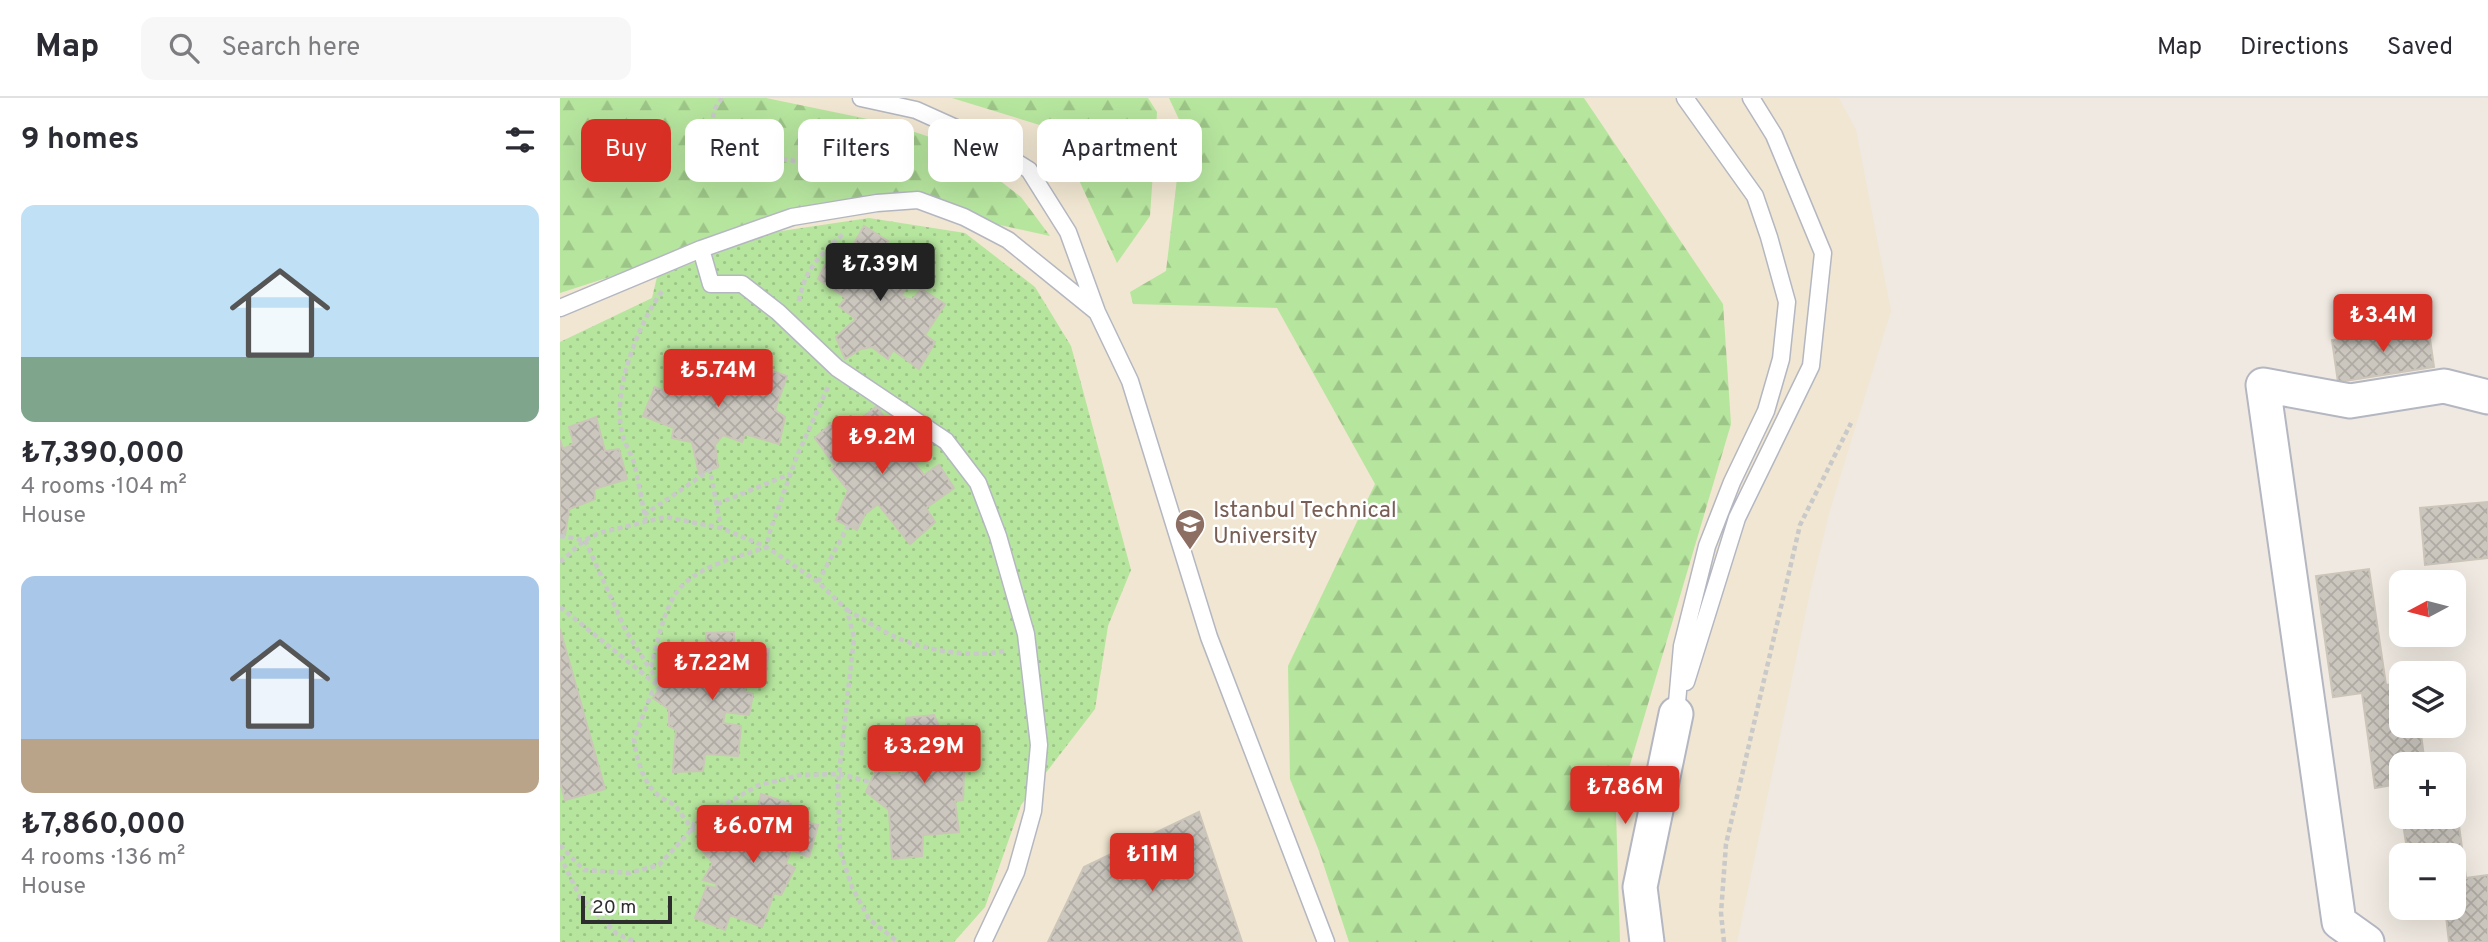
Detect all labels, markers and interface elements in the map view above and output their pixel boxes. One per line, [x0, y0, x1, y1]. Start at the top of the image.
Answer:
search box [141, 17, 631, 80]
text: Map [35, 27, 99, 69]
icon: search [165, 29, 203, 67]
text: Search here [221, 32, 360, 65]
text: Map [2157, 33, 2202, 63]
text: Directions [2240, 33, 2349, 63]
text: Saved [2387, 33, 2453, 63]
chip: Buy [581, 119, 671, 182]
chip: Rent [685, 119, 784, 182]
chip: Filters [798, 119, 914, 182]
chip: New [928, 119, 1023, 182]
chip: Apartment [1037, 119, 1202, 182]
icon: filters [501, 121, 539, 159]
text: 9 homes [21, 122, 139, 159]
pin: ₺7.39M [823, 244, 937, 303]
icon: home [217, 250, 343, 376]
text: ₺7.39M [842, 251, 918, 280]
pin: ₺3.4M [2334, 294, 2432, 354]
text: ₺3.4M [2349, 302, 2417, 331]
pin: ₺5.74M [661, 350, 775, 409]
text: ₺5.74M [680, 357, 756, 386]
pin: ₺9.2M [833, 416, 931, 476]
text: ₺9.2M [848, 424, 916, 453]
text: ₺7,390,000 [21, 436, 185, 473]
text: 4 rooms · 104 m² [21, 473, 187, 502]
place label: Istanbul Technical University [1213, 497, 1397, 552]
text: House [21, 502, 86, 531]
school or university icon: Istanbul Technical University [1173, 507, 1207, 551]
north arrow [2389, 570, 2466, 648]
map controls [2389, 570, 2466, 920]
icon: home [217, 621, 343, 747]
pin: ₺7.22M [655, 642, 769, 702]
text: ₺7.22M [674, 650, 750, 679]
button: layers [2389, 661, 2466, 738]
pin: ₺3.29M [867, 726, 981, 785]
text: ₺3.29M [884, 733, 964, 762]
button: + [2389, 752, 2466, 829]
pin: ₺7.86M [1568, 766, 1682, 826]
text: ₺7.86M [1586, 774, 1664, 803]
pin: ₺6.07M [696, 806, 810, 865]
text: ₺7,860,000 [21, 807, 186, 844]
text: ₺6.07M [713, 813, 793, 842]
pin: ₺11M [1111, 834, 1193, 893]
text: ₺11M [1126, 841, 1178, 870]
button: − [2389, 843, 2466, 920]
text: 4 rooms · 136 m² [21, 844, 185, 873]
text: House [21, 873, 86, 902]
scale bar [581, 893, 672, 925]
text: 20 m [592, 896, 636, 920]

